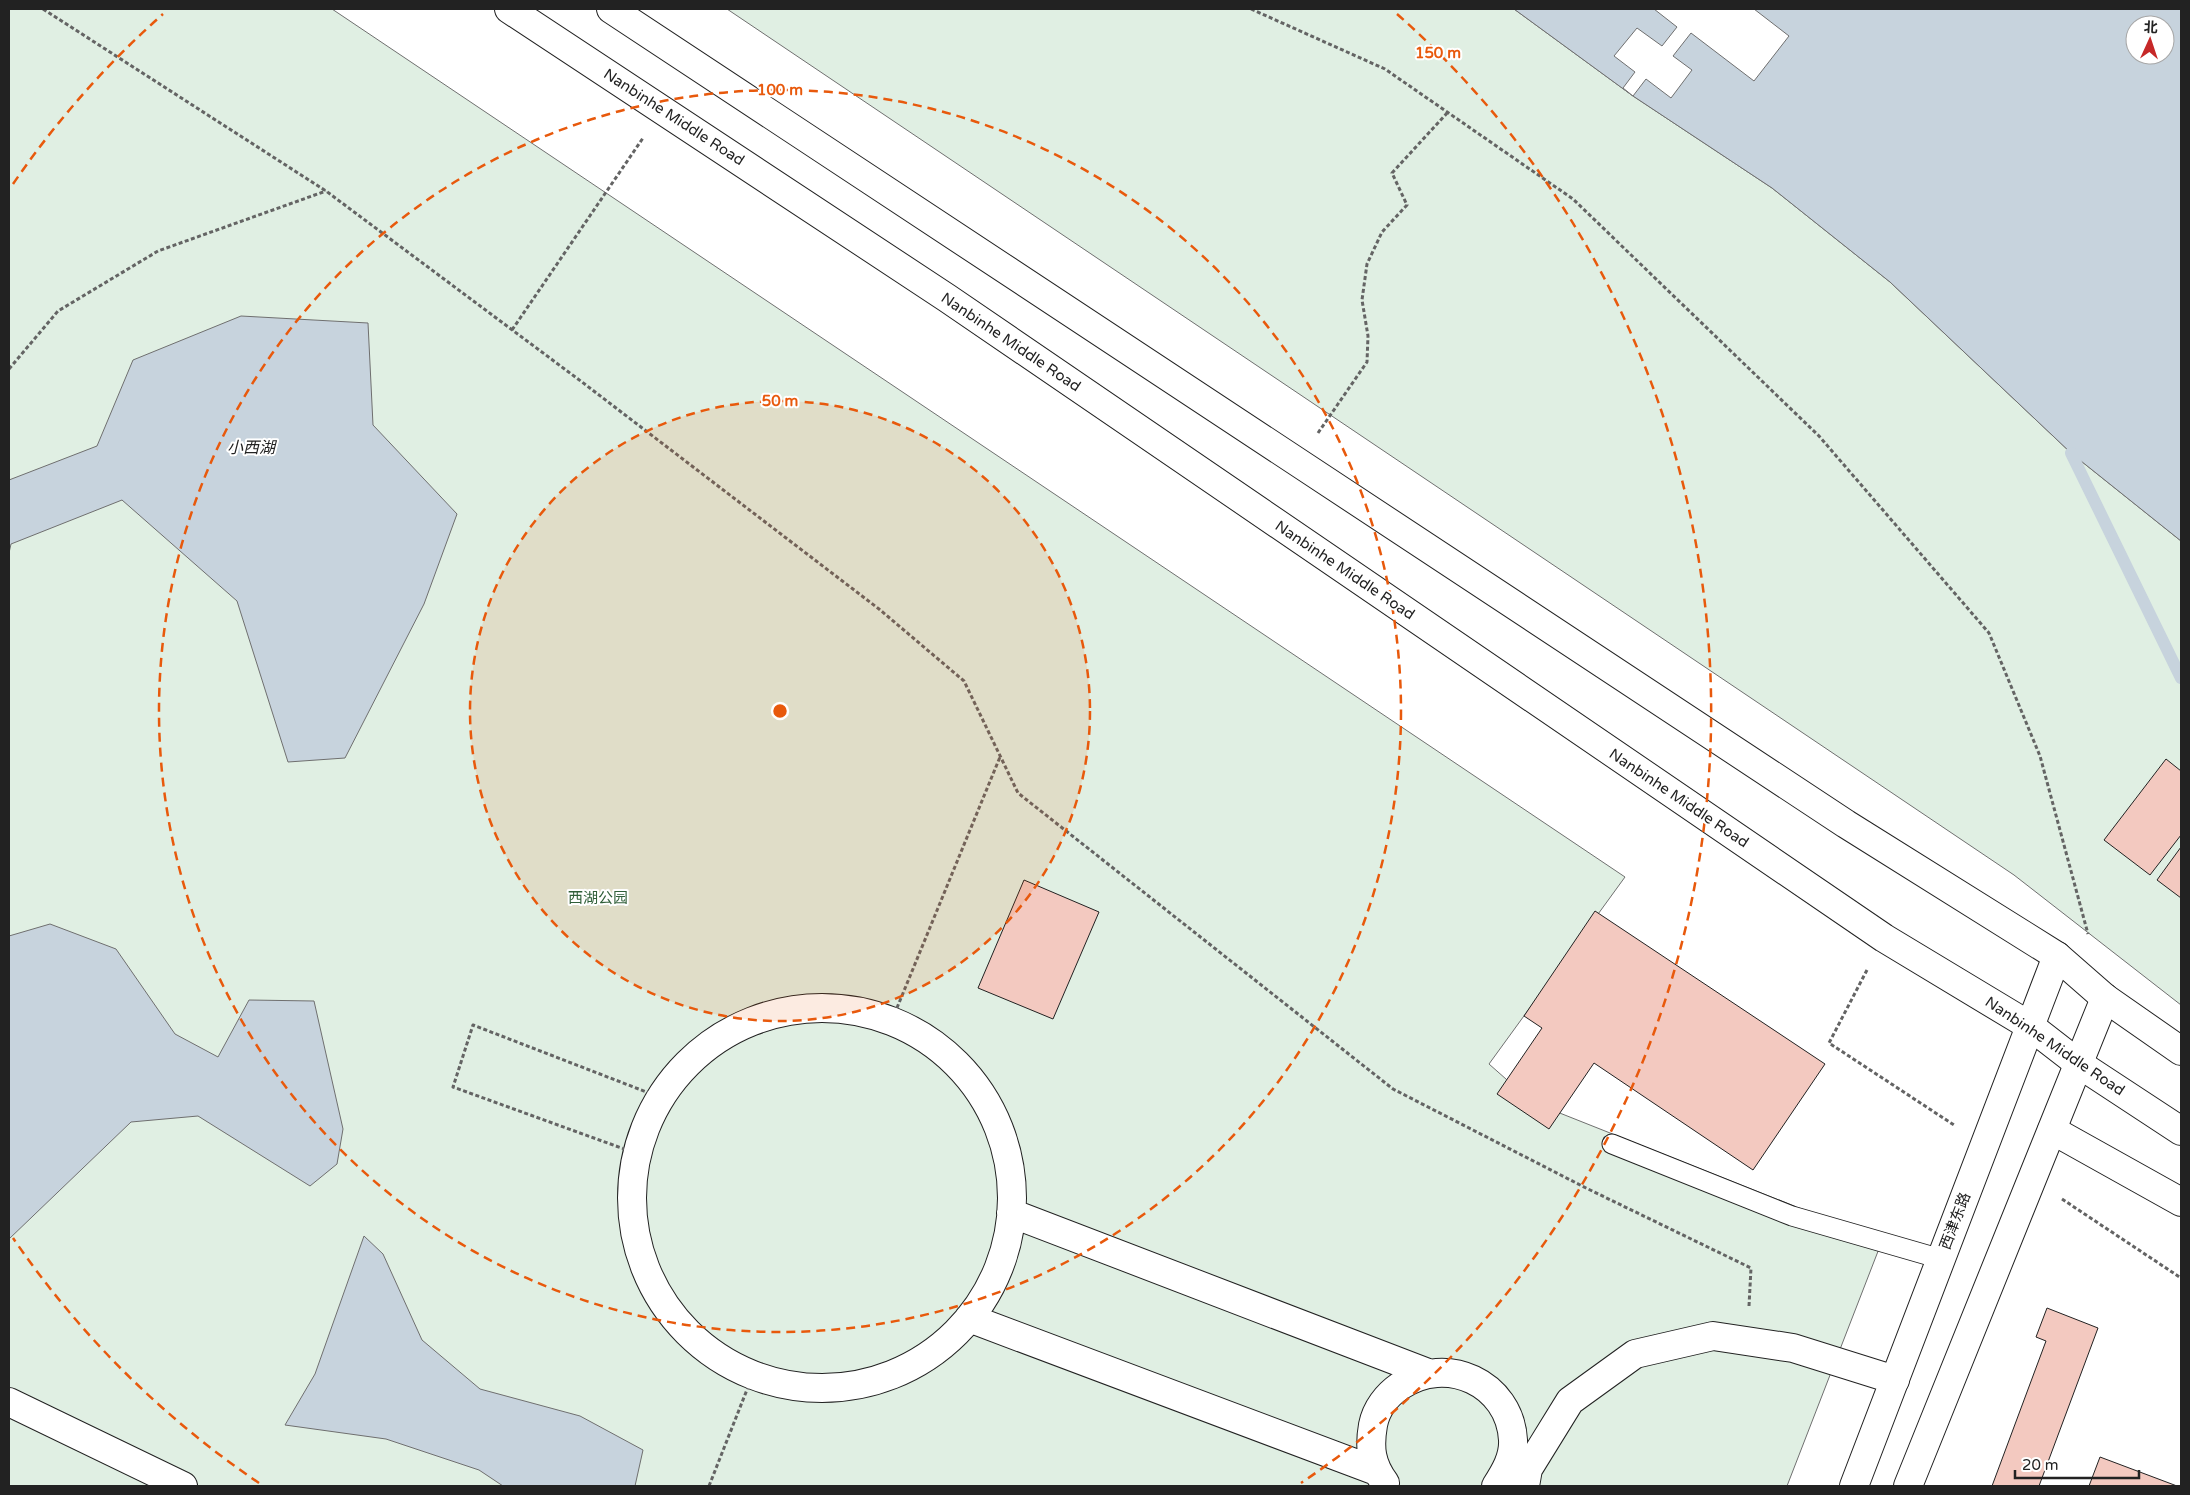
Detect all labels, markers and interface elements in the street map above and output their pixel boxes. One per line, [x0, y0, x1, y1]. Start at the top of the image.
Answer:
north arrow [2125, 15, 2175, 65]
text: 北 [2143, 19, 2158, 36]
text: 150 m [1415, 44, 1461, 62]
street label: Nanbinhe Middle Road [600, 65, 748, 169]
text: 100 m [757, 81, 803, 99]
street label: Nanbinhe Middle Road [938, 289, 1084, 395]
text: 50 m [762, 392, 798, 410]
water label: 小西湖 [227, 438, 278, 458]
street label: Nanbinhe Middle Road [1272, 517, 1418, 623]
centre of rings [771, 702, 789, 720]
street label: Nanbinhe Middle Road [1606, 745, 1752, 851]
park label: 西湖公园 [568, 889, 628, 907]
street label: Nanbinhe Middle Road [1982, 993, 2128, 1099]
street label: 西津东路 [1936, 1190, 1974, 1252]
scale bar [2015, 1448, 2139, 1480]
text: 20 m [2022, 1456, 2059, 1474]

